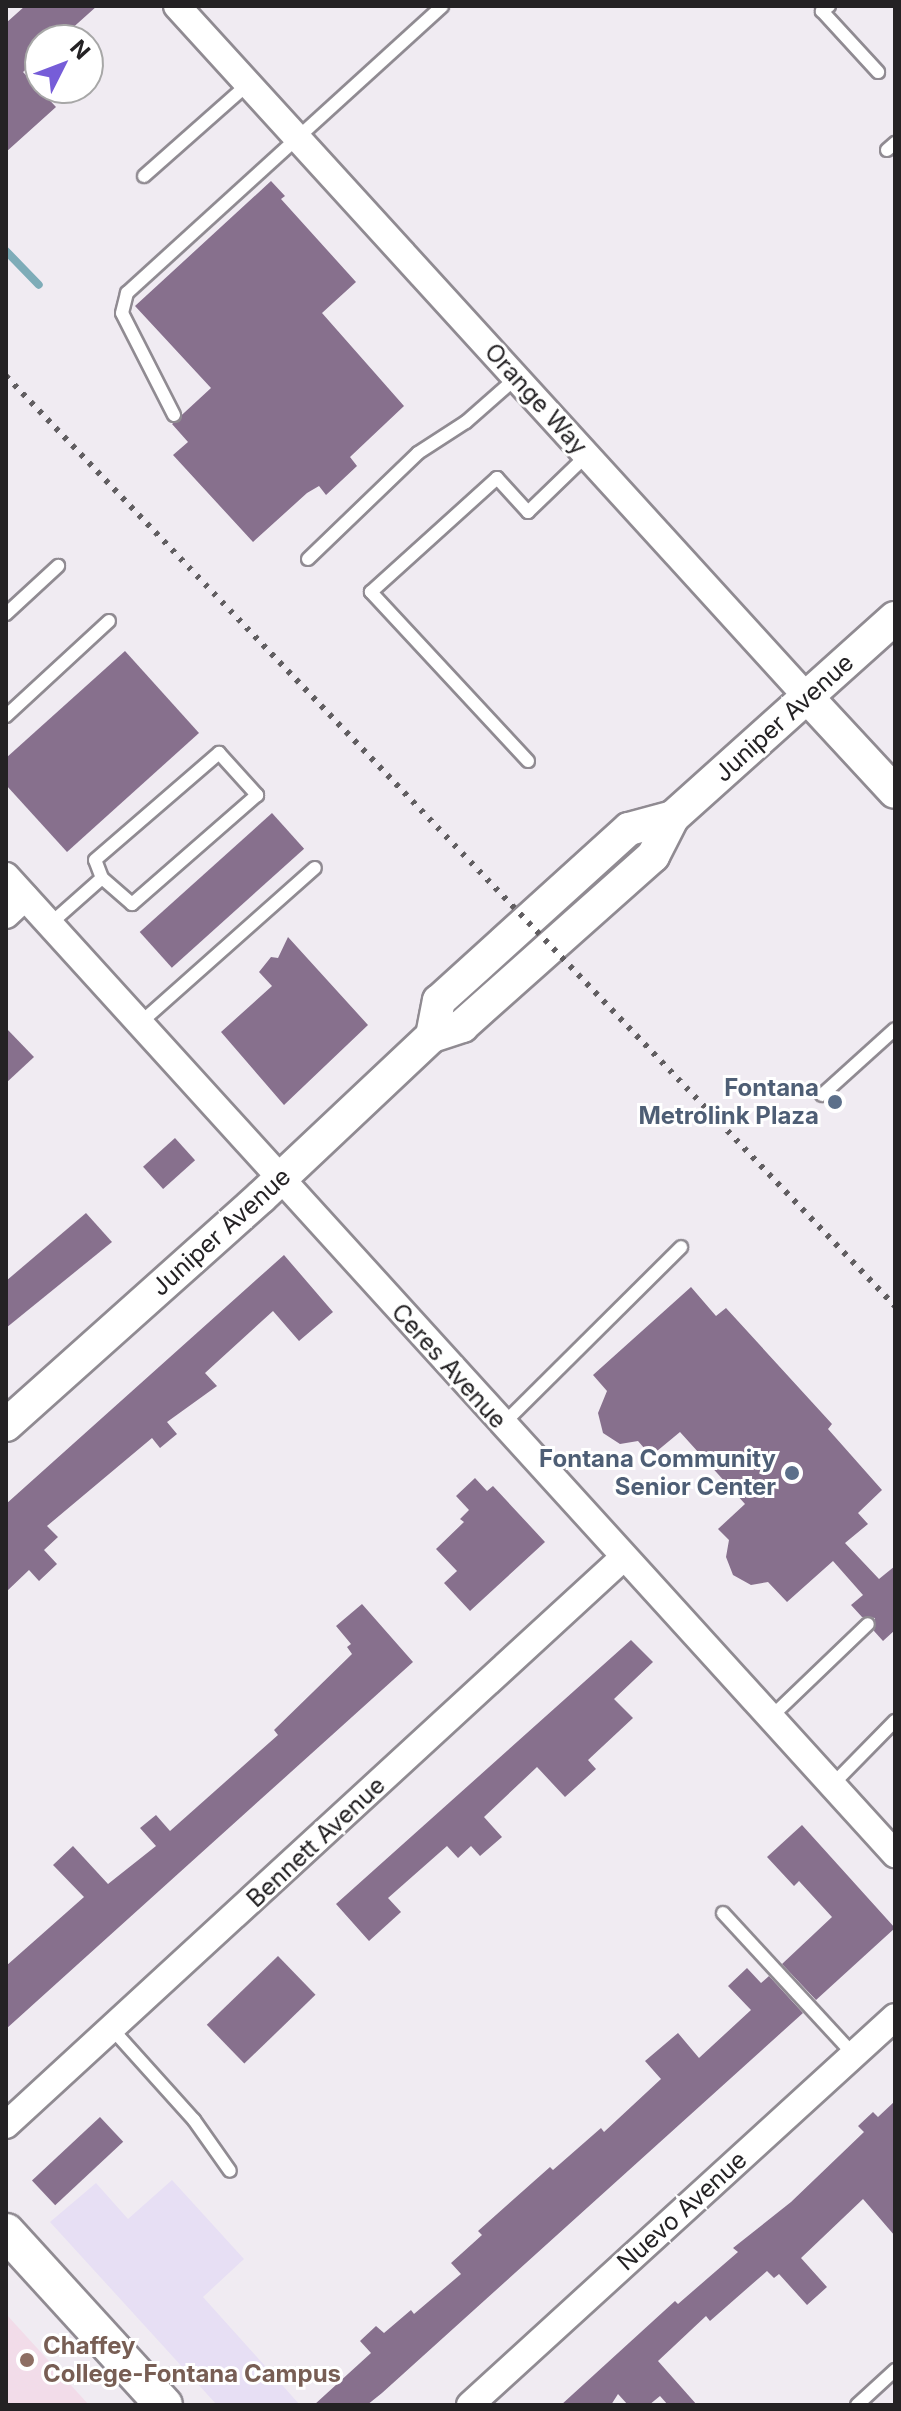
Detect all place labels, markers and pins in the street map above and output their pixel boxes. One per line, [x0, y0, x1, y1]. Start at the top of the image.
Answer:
place label: Fontana Metrolink Plaza [638, 1074, 819, 1130]
marker: Fontana Metrolink Plaza [826, 1093, 844, 1111]
place label: Fontana Community Senior Center [539, 1445, 776, 1501]
marker: Fontana Community Senior Center [783, 1464, 801, 1482]
place label: Chaffey College-Fontana Campus [43, 2332, 341, 2388]
marker: Chaffey College-Fontana Campus [18, 2351, 36, 2369]

